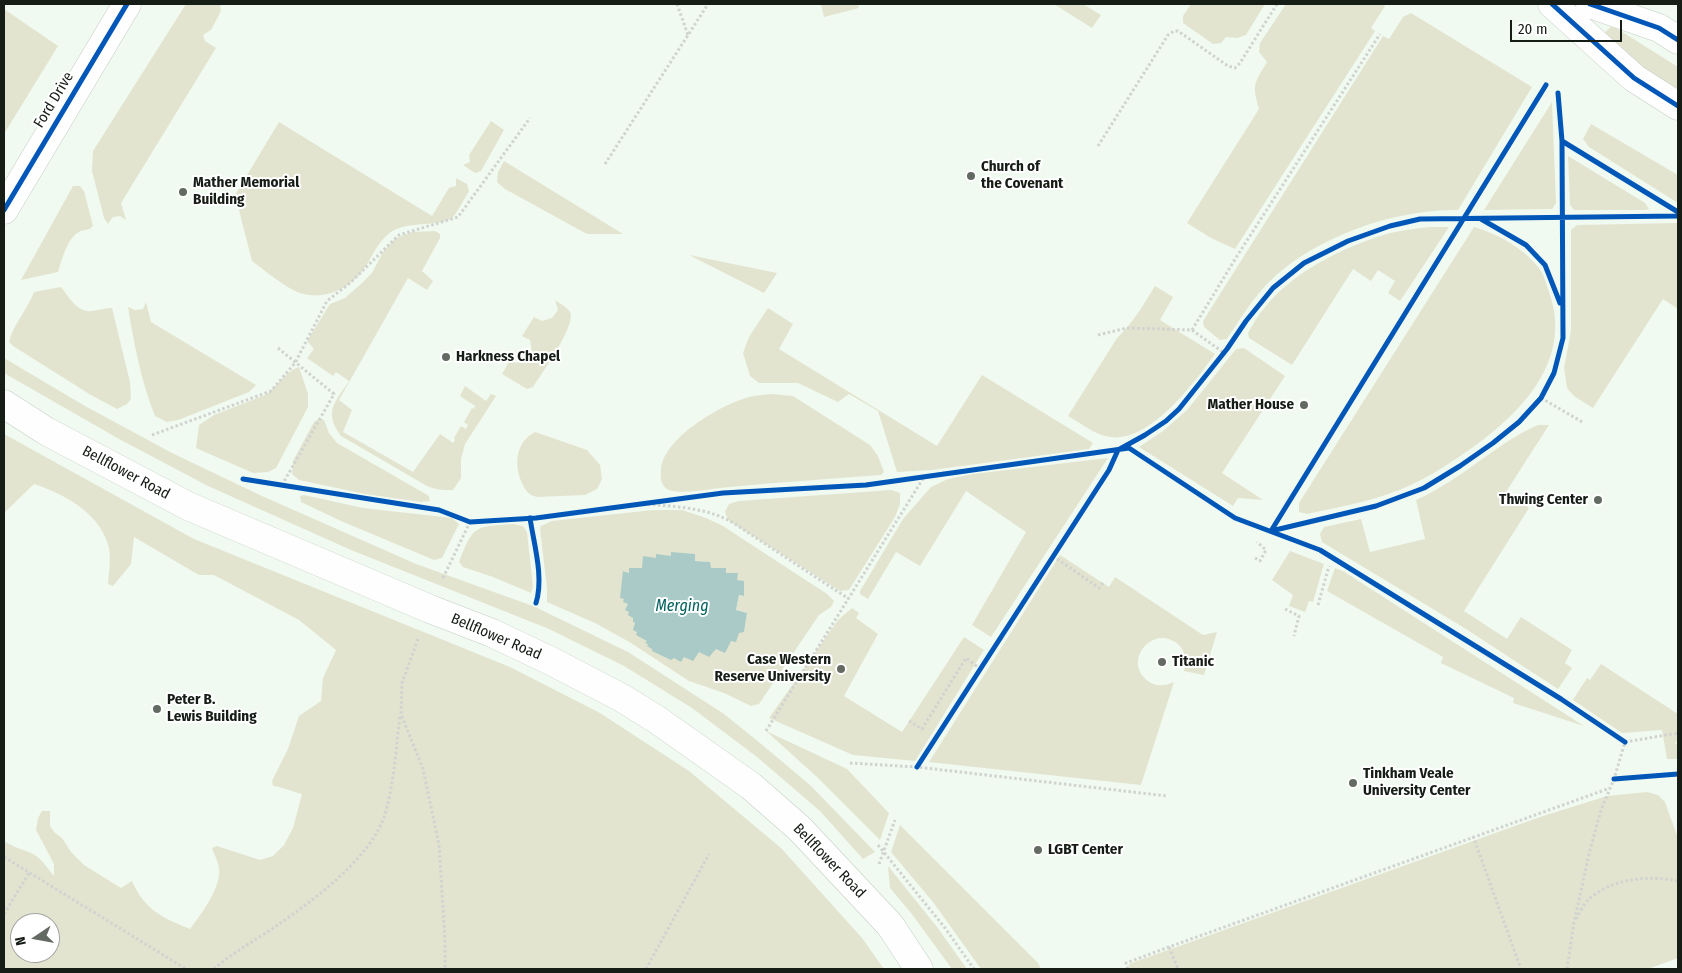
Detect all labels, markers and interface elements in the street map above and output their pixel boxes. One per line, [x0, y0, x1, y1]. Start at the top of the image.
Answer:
scale bar [1512, 10, 1624, 42]
text: 20 m [1518, 20, 1548, 38]
street label: Ford Drive [30, 69, 78, 131]
place label: Church of the Covenant [981, 158, 1063, 193]
marker: Church of the Covenant [965, 170, 977, 182]
place label: Mather Memorial Building [193, 174, 299, 209]
marker: Mather Memorial Building [177, 186, 189, 198]
place label: Harkness Chapel [456, 348, 560, 366]
marker: Harkness Chapel [440, 351, 452, 363]
place label: Mather House [1207, 396, 1294, 414]
marker: Mather House [1298, 399, 1310, 411]
street label: Bellflower Road [79, 442, 173, 504]
place label: Thwing Center [1499, 491, 1588, 509]
marker: Thwing Center [1592, 494, 1604, 506]
water label: Merging [655, 597, 709, 617]
street label: Bellflower Road [448, 610, 544, 664]
place label: Case Western Reserve University [715, 651, 831, 686]
place label: Titanic [1172, 653, 1214, 671]
marker: Titanic [1156, 656, 1168, 668]
marker: Case Western Reserve University [835, 663, 847, 675]
place label: Peter B. Lewis Building [167, 691, 257, 726]
marker: Peter B. Lewis Building [151, 703, 163, 715]
place label: Tinkham Veale University Center [1363, 765, 1471, 800]
marker: Tinkham Veale University Center [1347, 777, 1359, 789]
street label: Bellflower Road [789, 820, 869, 902]
place label: LGBT Center [1048, 841, 1123, 859]
marker: LGBT Center [1032, 844, 1044, 856]
north arrow [10, 913, 60, 963]
text: N [12, 935, 30, 947]

